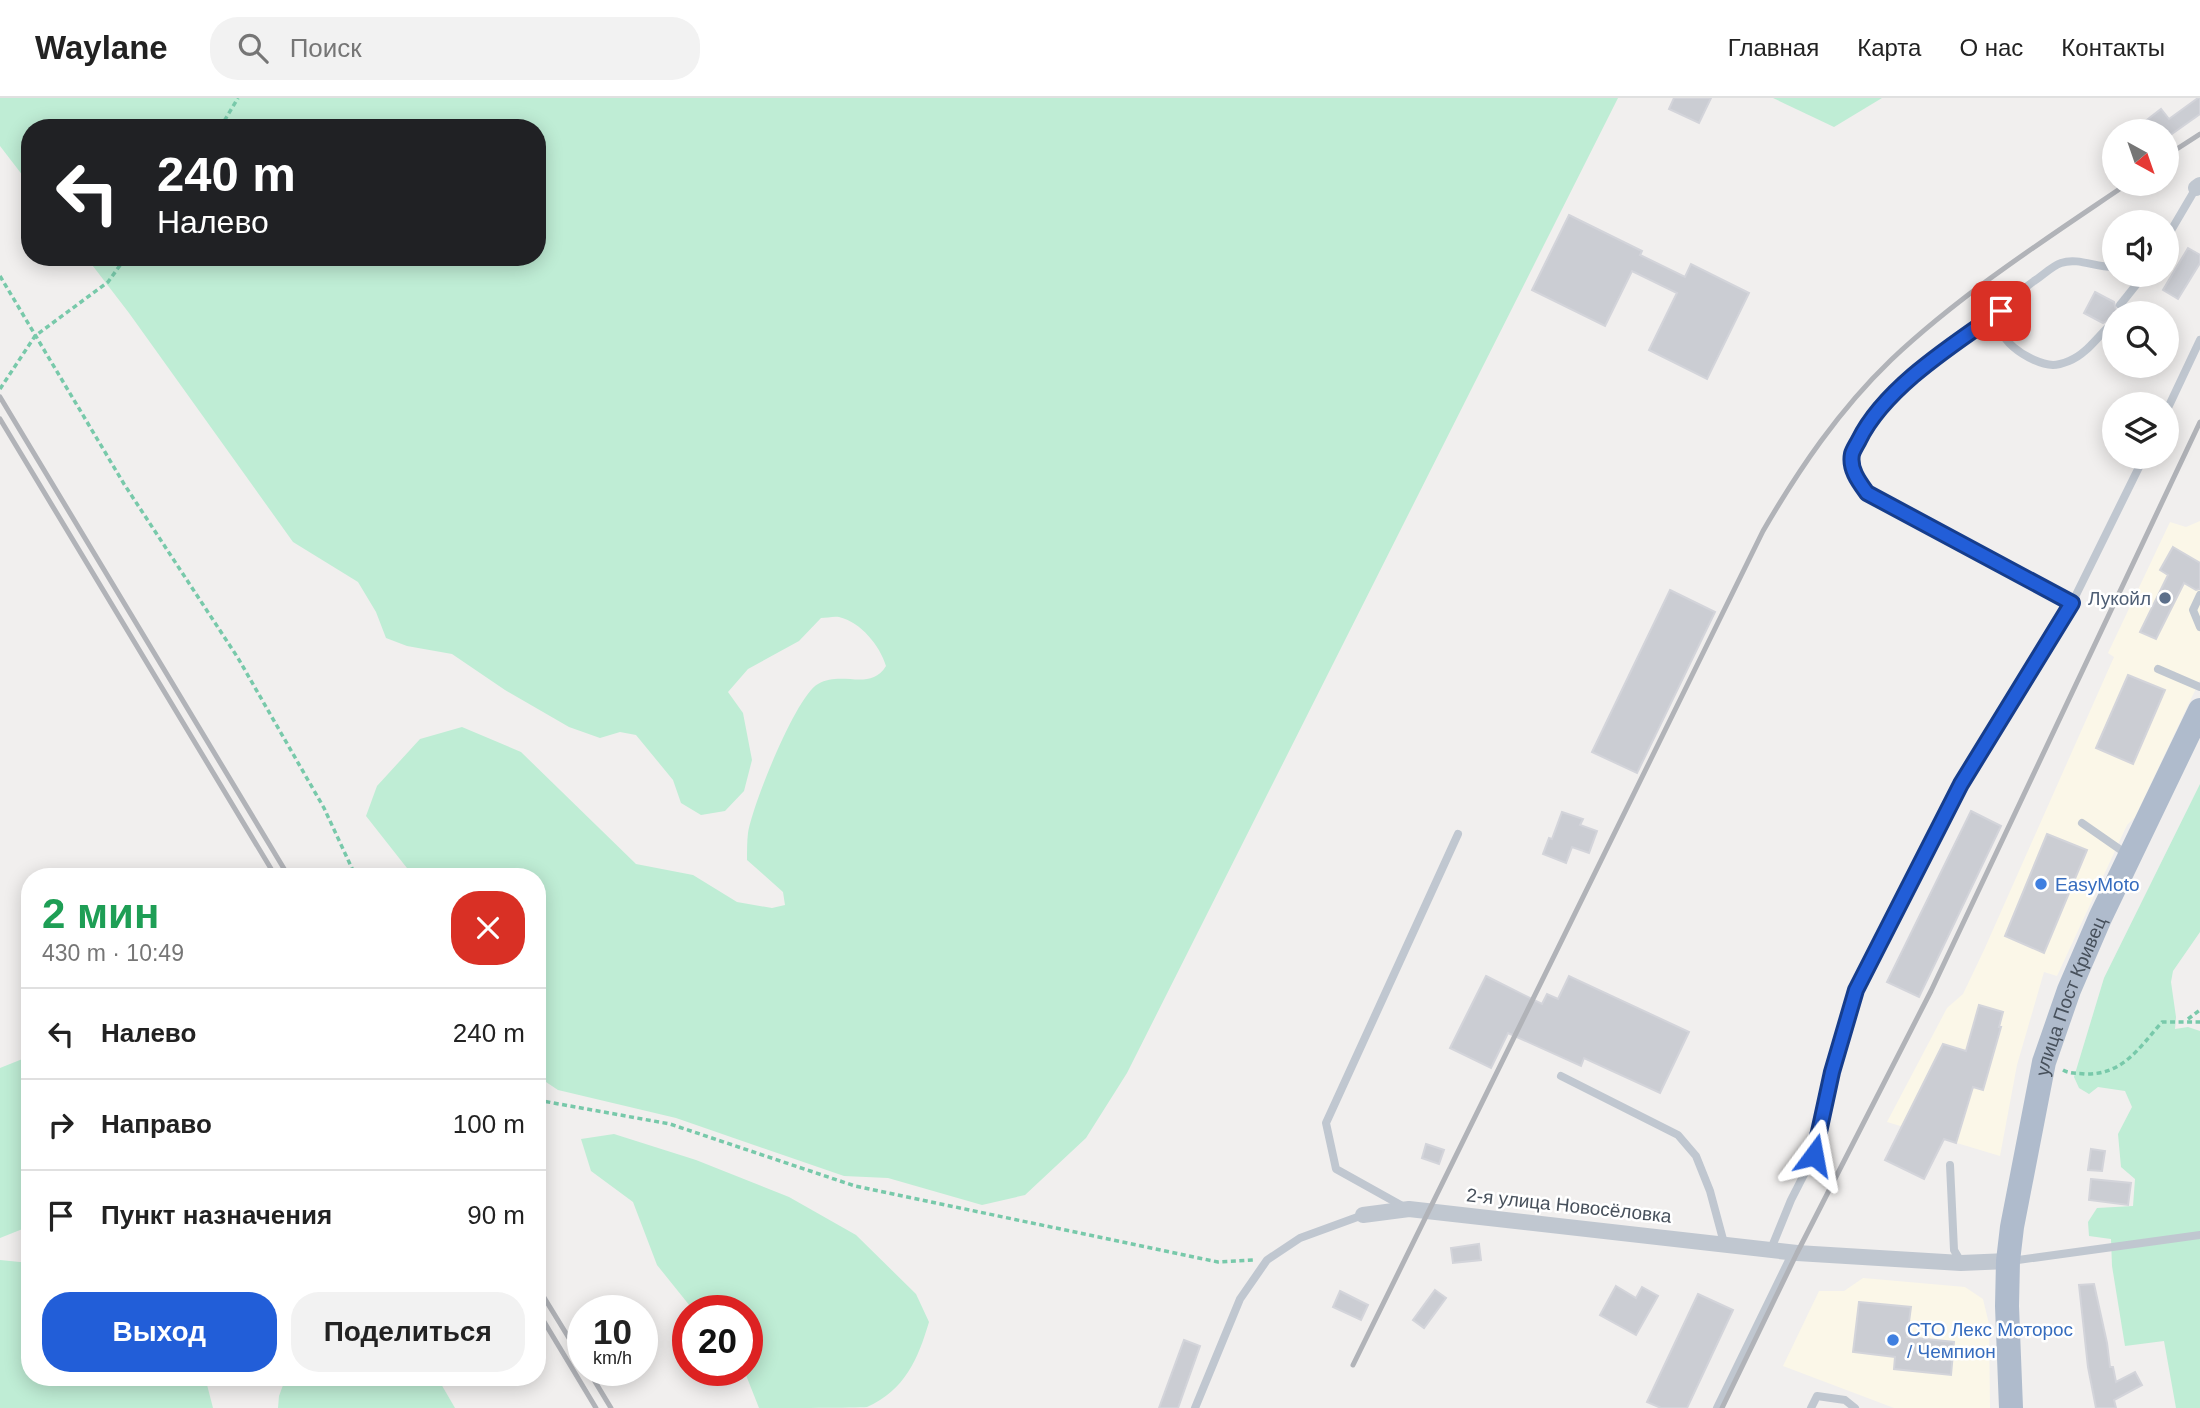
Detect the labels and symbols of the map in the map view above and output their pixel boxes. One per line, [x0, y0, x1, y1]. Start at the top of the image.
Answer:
north arrow [2102, 119, 2179, 196]
pin [1971, 281, 2031, 341]
place label: Лукойл [2088, 588, 2151, 609]
marker: Лукойл [2157, 590, 2173, 606]
place label: EasyMoto [2055, 874, 2139, 895]
marker: EasyMoto [2033, 876, 2049, 892]
street label: улица Пост Кривец [2032, 914, 2110, 1078]
position arrow [1777, 1118, 1851, 1192]
street label: 2-я улица Новосёловка [1465, 1184, 1673, 1227]
speed limit sign: 20 [672, 1295, 763, 1386]
place label: СТО Лекс Моторос / Чемпион [1907, 1319, 2073, 1362]
marker: СТО Лекс Моторос / Чемпион [1885, 1332, 1901, 1348]

